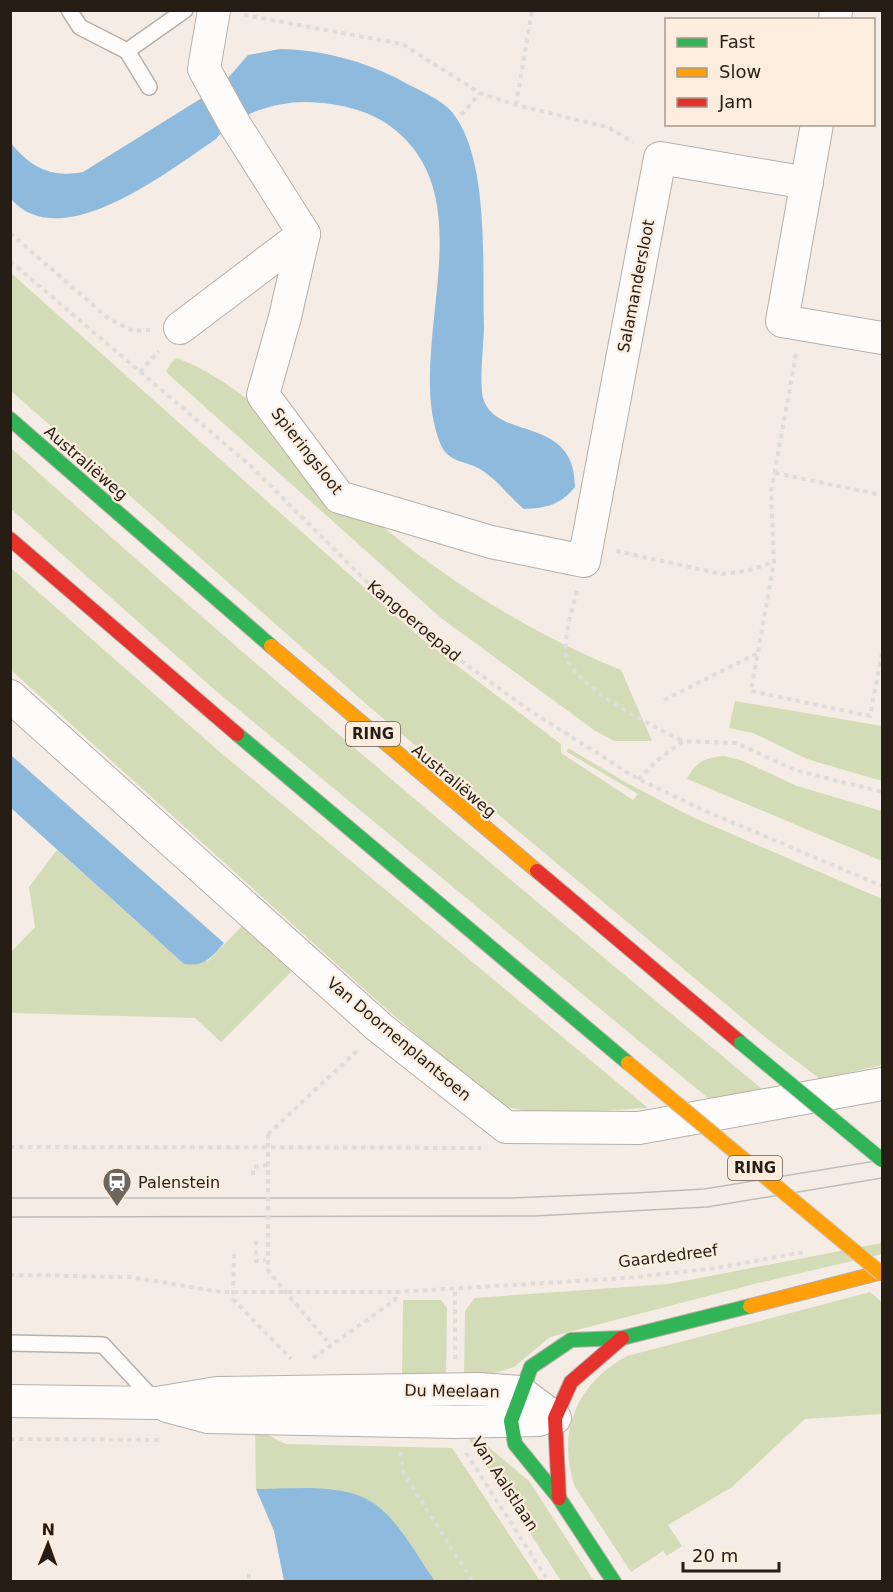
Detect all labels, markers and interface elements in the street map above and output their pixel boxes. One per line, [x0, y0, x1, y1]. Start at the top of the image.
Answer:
legend [665, 18, 875, 126]
text: Fast [719, 31, 755, 52]
text: Slow [719, 61, 761, 82]
text: Jam [718, 91, 753, 112]
street label: Salamandersloot [614, 218, 658, 354]
street label: Spieringsloot [267, 404, 347, 498]
street label: Australiëweg [41, 422, 131, 504]
street label: Kangoeroepad [363, 576, 465, 666]
road number: RING [346, 722, 400, 746]
street label: Australiëweg [408, 740, 500, 822]
street label: Van Doornenplantsoen [323, 973, 475, 1105]
road number: RING [728, 1156, 782, 1180]
station icon: Palenstein [101, 1166, 133, 1208]
place label: Palenstein [138, 1173, 220, 1192]
street label: Gaardedreef [617, 1240, 719, 1272]
street label: Du Meelaan [404, 1381, 500, 1401]
street label: Van Aalstlaan [467, 1433, 543, 1535]
north arrow [18, 1514, 78, 1574]
text: N [41, 1520, 55, 1539]
scale bar [683, 1535, 779, 1573]
text: 20 m [692, 1545, 738, 1566]

